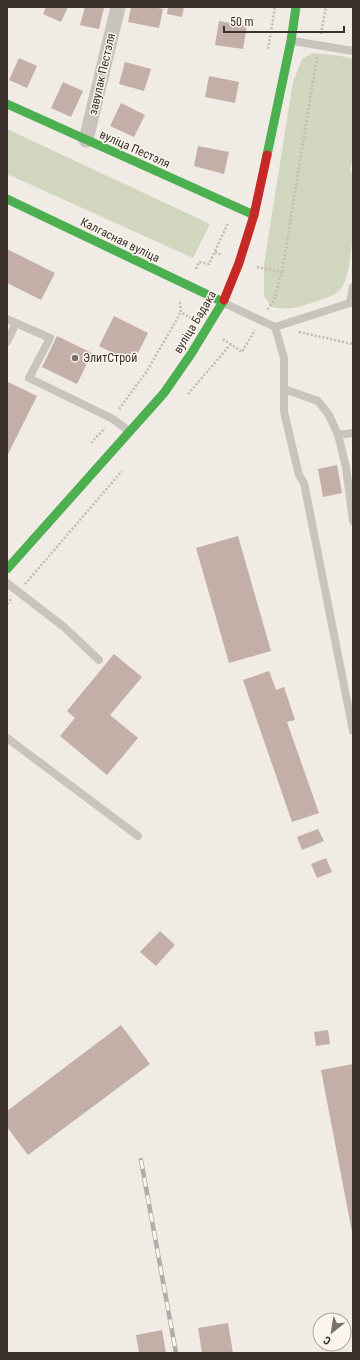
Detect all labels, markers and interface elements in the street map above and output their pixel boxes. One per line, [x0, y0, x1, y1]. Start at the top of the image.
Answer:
scale bar [224, 8, 344, 34]
text: 50 m [230, 15, 254, 29]
street label: завулак Пестэля [86, 32, 118, 116]
street label: вуліца Пестэля [98, 127, 172, 171]
street label: Калгасная вуліца [78, 215, 162, 265]
street label: вуліца Бадака [171, 288, 219, 356]
place label: ЭлитСтрой [83, 351, 137, 365]
marker: ЭлитСтрой [70, 353, 80, 363]
north arrow [312, 1312, 352, 1352]
text: С [321, 1333, 333, 1347]

